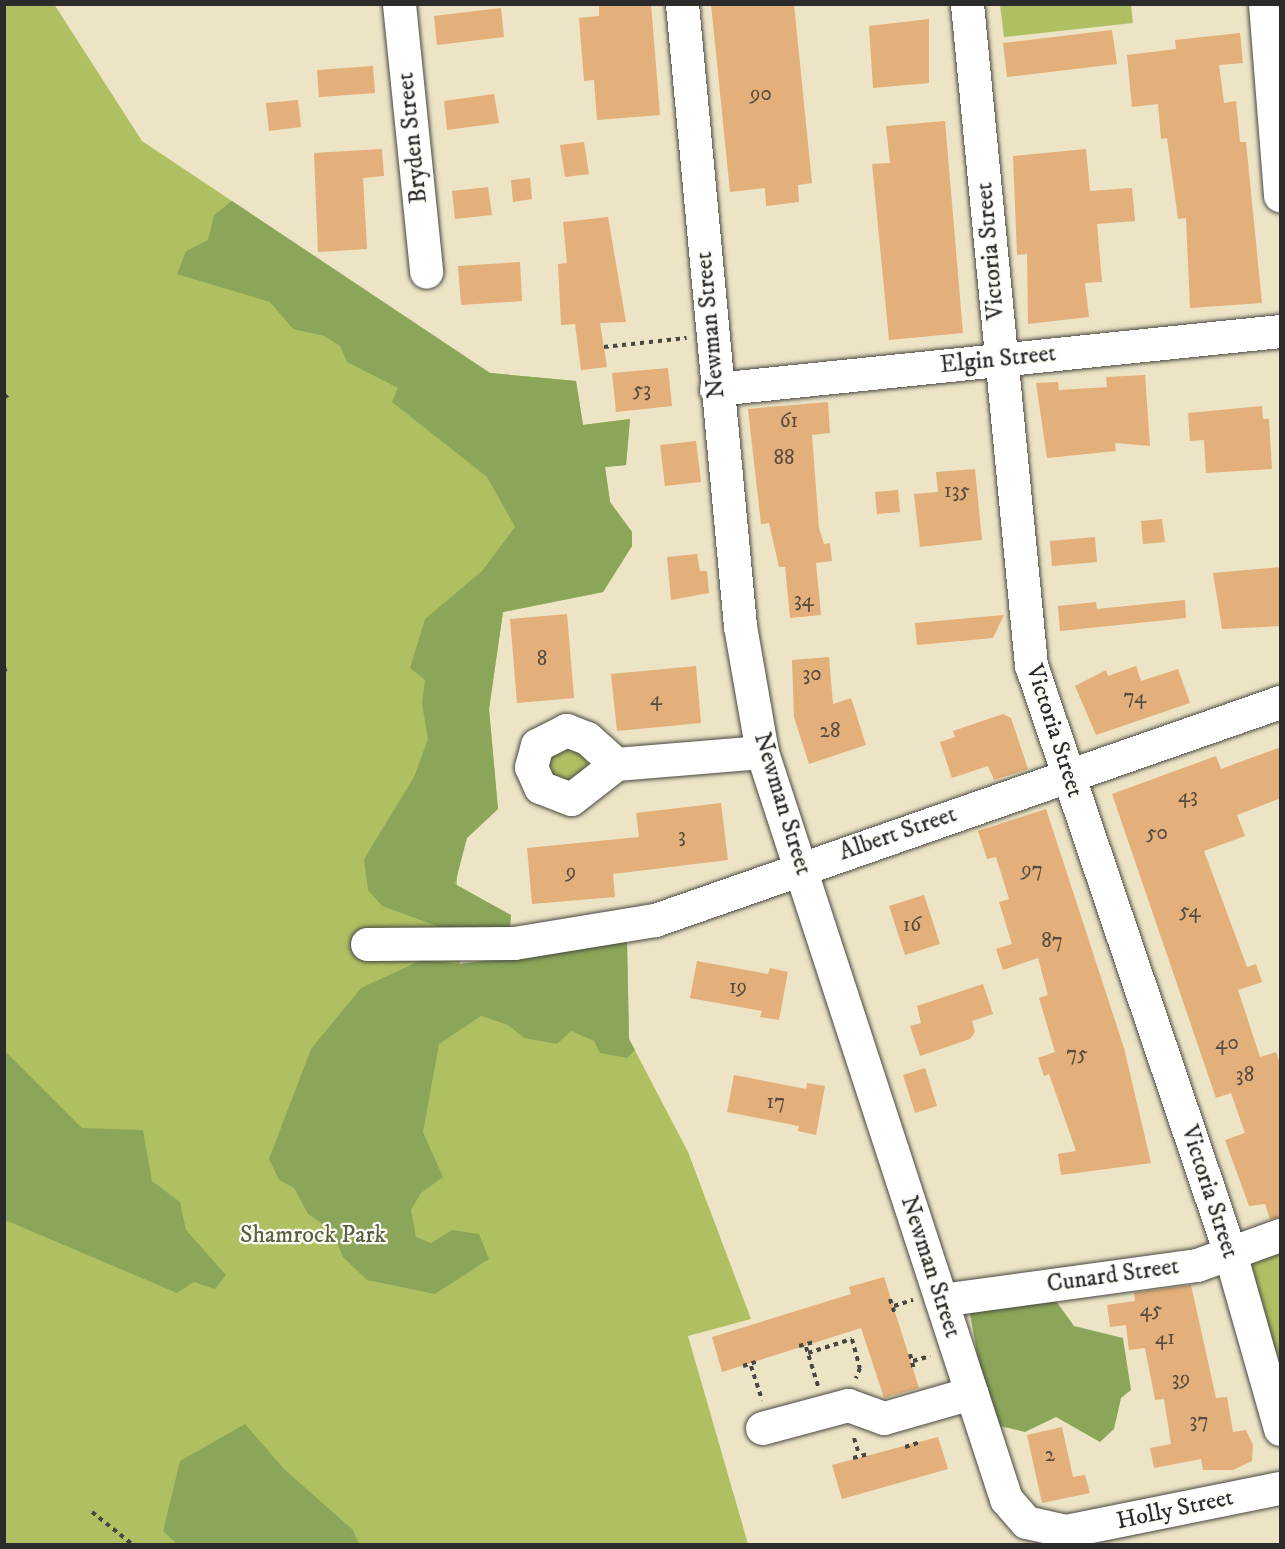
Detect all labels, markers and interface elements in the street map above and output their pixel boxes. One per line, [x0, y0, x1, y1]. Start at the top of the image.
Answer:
street label: Bryden Street [392, 71, 434, 205]
house number: 90 [750, 81, 772, 107]
street label: Victoria Street [971, 181, 1011, 321]
street label: Newman Street [690, 250, 732, 400]
street label: Elgin Street [939, 340, 1057, 380]
house number: 53 [633, 377, 651, 403]
house number: 61 [780, 408, 798, 434]
house number: 88 [773, 445, 795, 471]
house number: 135 [944, 478, 970, 504]
house number: 34 [794, 587, 814, 613]
house number: 8 [537, 646, 547, 672]
house number: 30 [802, 661, 822, 687]
street label: Victoria Street [1019, 661, 1089, 801]
house number: 74 [1124, 684, 1146, 710]
house number: 4 [650, 686, 662, 712]
house number: 28 [820, 718, 840, 744]
street label: Newman Street [747, 729, 817, 879]
house number: 43 [1178, 783, 1198, 809]
street label: Albert Street [836, 800, 960, 868]
house number: 50 [1146, 820, 1168, 846]
house number: 3 [678, 823, 686, 849]
house number: 97 [1021, 857, 1043, 883]
house number: 9 [566, 859, 576, 885]
house number: 54 [1179, 898, 1201, 924]
house number: 16 [903, 912, 921, 938]
house number: 87 [1041, 928, 1063, 954]
house number: 19 [729, 974, 747, 1000]
house number: 40 [1215, 1030, 1239, 1056]
house number: 75 [1066, 1041, 1088, 1067]
house number: 38 [1236, 1062, 1254, 1088]
house number: 17 [767, 1089, 785, 1115]
street label: Victoria Street [1174, 1122, 1244, 1262]
street label: Newman Street [894, 1193, 966, 1341]
park label: Shamrock Park [240, 1222, 386, 1250]
street label: Cunard Street [1045, 1252, 1181, 1300]
house number: 45 [1140, 1297, 1162, 1323]
house number: 41 [1155, 1325, 1175, 1351]
house number: 39 [1172, 1366, 1190, 1392]
house number: 37 [1190, 1408, 1208, 1434]
house number: 2 [1045, 1442, 1055, 1468]
street label: Holly Street [1114, 1484, 1236, 1536]

